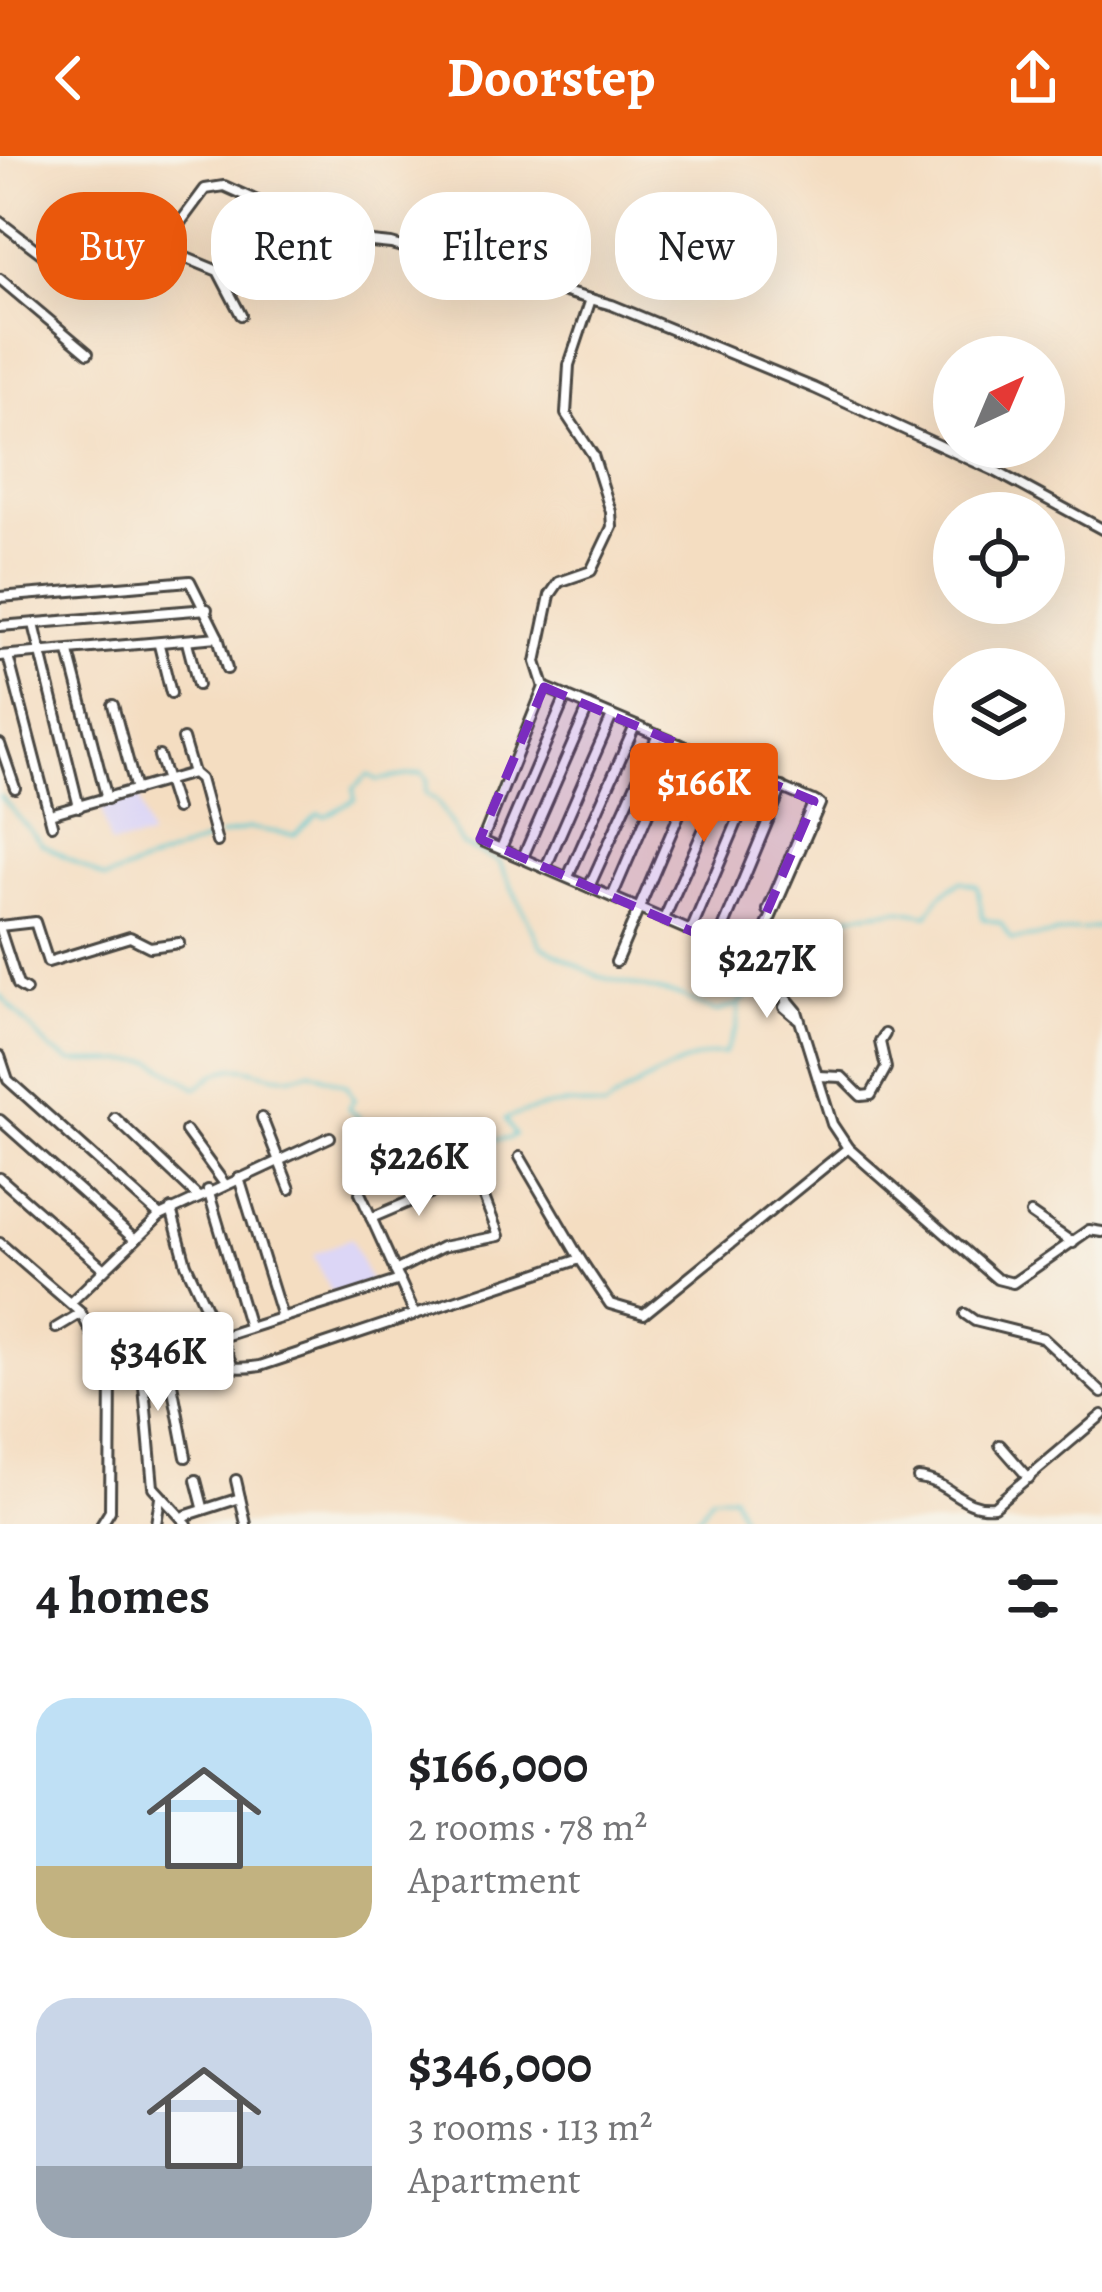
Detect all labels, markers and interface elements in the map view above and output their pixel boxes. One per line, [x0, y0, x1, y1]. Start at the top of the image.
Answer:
text: Doorstep [446, 41, 656, 115]
icon: back [36, 45, 102, 111]
icon: share [1000, 45, 1066, 111]
chip: Buy [36, 192, 187, 300]
chip: Rent [211, 192, 375, 300]
chip: Filters [399, 192, 591, 300]
chip: New [615, 192, 777, 300]
north arrow [933, 336, 1065, 468]
map controls [933, 336, 1065, 780]
button: locate [933, 492, 1065, 624]
button: layers [933, 648, 1065, 780]
pin: $166K [620, 743, 788, 845]
text: $166K [657, 755, 751, 808]
pin: $227K [683, 919, 851, 1021]
text: $227K [718, 931, 816, 984]
pin: $226K [335, 1117, 503, 1219]
text: $226K [369, 1129, 469, 1182]
pin: $346K [74, 1312, 242, 1414]
text: $346K [109, 1324, 207, 1377]
text: 4 homes [36, 1561, 210, 1631]
icon: filters [1000, 1563, 1066, 1629]
text: $166,000 [408, 1730, 588, 1800]
icon: home [132, 1746, 276, 1890]
text: 2 rooms · 78 m² [408, 1800, 647, 1853]
text: Apartment [408, 1853, 581, 1906]
text: $346,000 [408, 2030, 592, 2100]
icon: home [132, 2046, 276, 2190]
text: 3 rooms · 113 m² [408, 2100, 653, 2153]
text: Apartment [408, 2153, 581, 2206]

